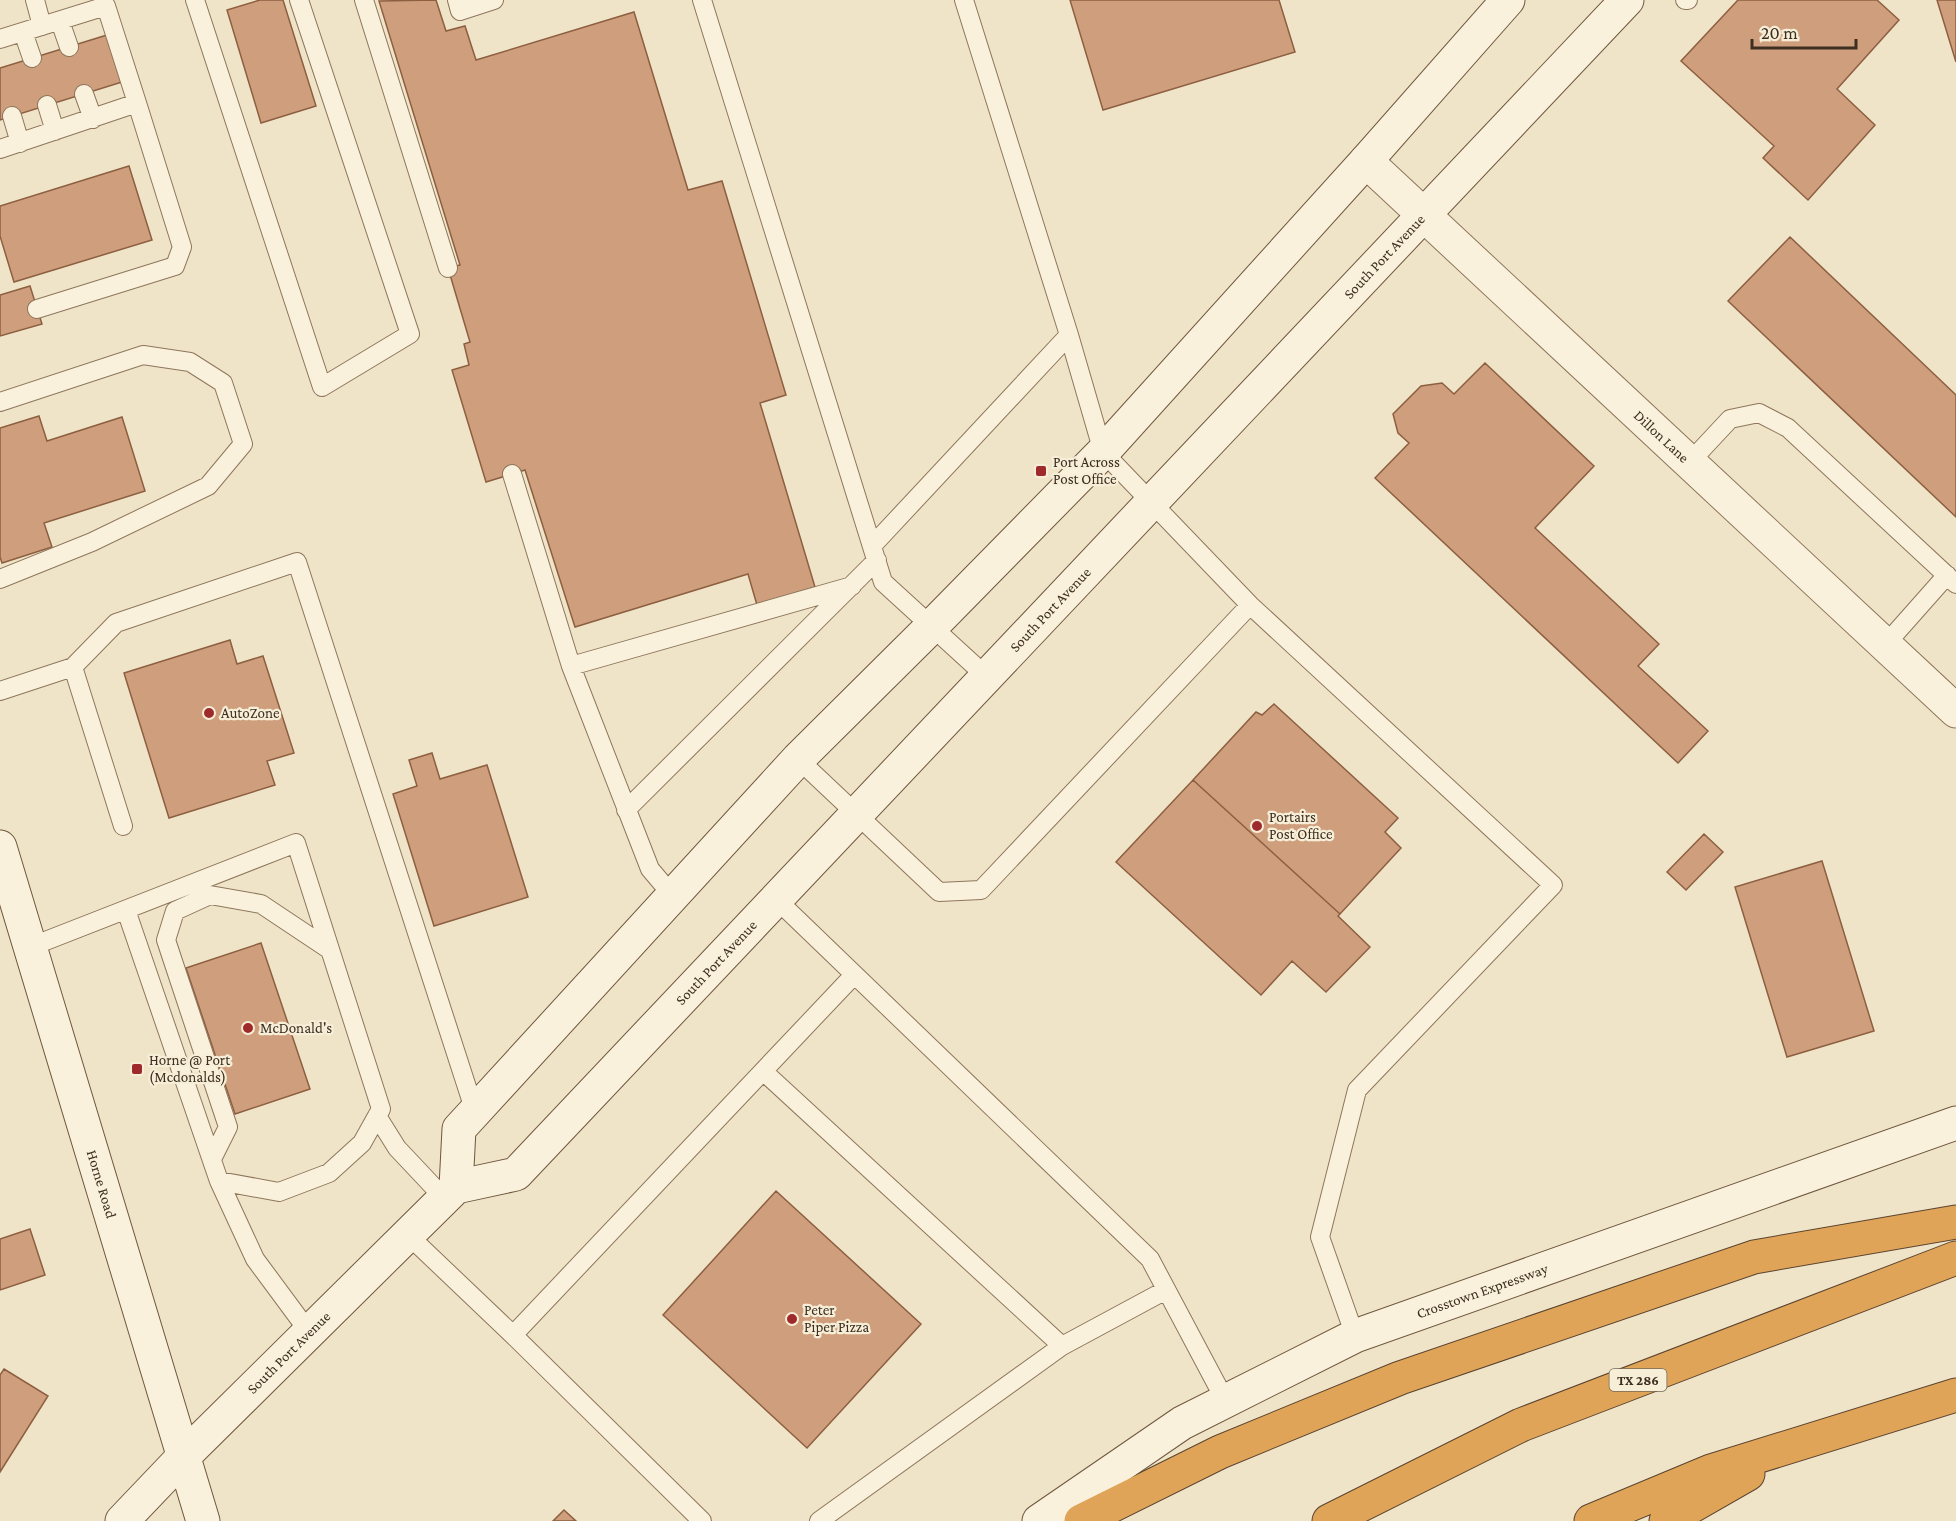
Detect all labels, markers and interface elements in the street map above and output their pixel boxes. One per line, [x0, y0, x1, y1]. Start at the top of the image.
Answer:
scale bar [1752, 12, 1856, 50]
text: 20 m [1761, 23, 1798, 43]
street label: South Port Avenue [1341, 211, 1428, 302]
street label: Dillon Lane [1631, 407, 1693, 466]
place label: Port Across Post Office [1053, 454, 1120, 487]
marker: Port Across Post Office [1034, 464, 1048, 478]
street label: South Port Avenue [1006, 564, 1094, 655]
place label: AutoZone [221, 705, 280, 721]
marker: AutoZone [202, 706, 216, 720]
place label: Portairs Post Office [1269, 809, 1333, 842]
marker: Portairs Post Office [1250, 819, 1264, 833]
street label: South Port Avenue [672, 917, 760, 1008]
place label: McDonald's [260, 1020, 332, 1036]
marker: McDonald's [241, 1021, 255, 1035]
place label: Horne @ Port (Mcdonalds) [149, 1052, 231, 1086]
marker: Horne @ Port (Mcdonalds) [130, 1062, 144, 1076]
street label: Horne Road [84, 1148, 119, 1220]
street label: Crosstown Expressway [1414, 1260, 1550, 1322]
place label: Peter Piper Pizza [804, 1302, 869, 1336]
street label: South Port Avenue [244, 1308, 334, 1397]
marker: Peter Piper Pizza [785, 1312, 799, 1326]
road number: TX 286 [1610, 1369, 1666, 1391]

